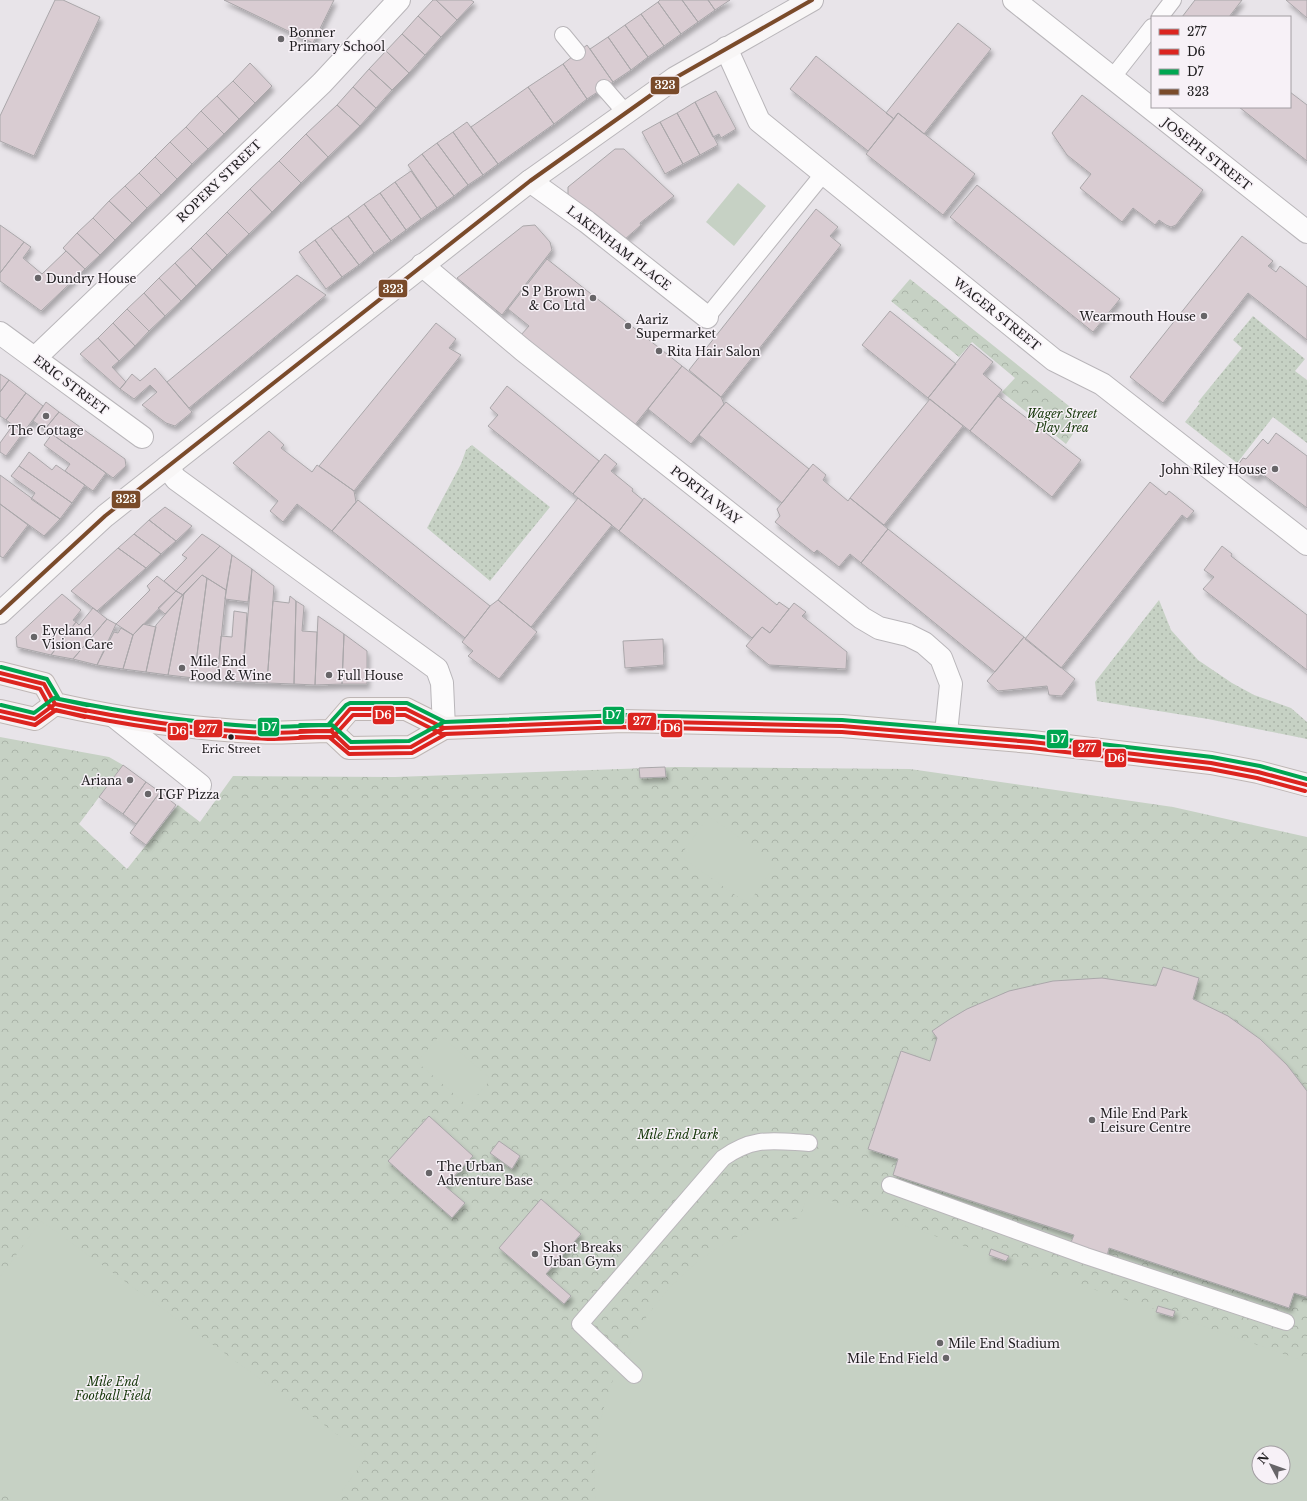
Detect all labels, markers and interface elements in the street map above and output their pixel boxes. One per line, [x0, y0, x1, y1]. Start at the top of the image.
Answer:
legend [1151, 16, 1291, 108]
text: 277 [1187, 24, 1207, 39]
place label: Bonner Primary School [289, 25, 385, 54]
marker: Bonner Primary School [276, 34, 286, 44]
text: D6 [1187, 44, 1206, 59]
text: D7 [1187, 64, 1205, 79]
line badge: 323 [650, 76, 680, 95]
text: 323 [654, 78, 676, 92]
text: 323 [1187, 84, 1209, 99]
street label: JOSEPH STREET [1158, 113, 1255, 194]
street label: ROPERY STREET [174, 136, 265, 225]
street label: LAKENHAM PLACE [564, 203, 674, 294]
place label: Dundry House [46, 271, 137, 286]
marker: Dundry House [33, 273, 43, 283]
street label: WAGER STREET [950, 274, 1044, 354]
line badge: 323 [378, 279, 408, 298]
text: 323 [382, 282, 404, 296]
place label: S P Brown & Co Ltd [522, 284, 585, 313]
marker: S P Brown & Co Ltd [588, 293, 598, 303]
place label: Wearmouth House [1079, 309, 1196, 324]
marker: Wearmouth House [1199, 311, 1209, 321]
place label: Aariz Supermarket [635, 312, 717, 341]
marker: Aariz Supermarket [623, 321, 633, 331]
place label: Rita Hair Salon [667, 344, 760, 359]
marker: Rita Hair Salon [654, 346, 664, 356]
street label: ERIC STREET [31, 352, 112, 418]
park label: Wager Street Play Area [1027, 406, 1098, 435]
marker: The Cottage [41, 411, 51, 421]
place label: The Cottage [8, 423, 84, 438]
place label: John Riley House [1159, 462, 1267, 477]
street label: PORTIA WAY [668, 463, 744, 527]
marker: John Riley House [1270, 464, 1280, 474]
line badge: 323 [111, 490, 141, 509]
text: 323 [115, 492, 137, 506]
place label: Eyeland Vision Care [41, 623, 113, 652]
marker: Eyeland Vision Care [29, 632, 39, 642]
place label: Mile End Food & Wine [190, 654, 272, 683]
marker: Mile End Food & Wine [177, 663, 187, 673]
place label: Full House [337, 668, 403, 683]
marker: Full House [324, 670, 334, 680]
line badge: D6 [372, 705, 395, 725]
line badge: D7 [602, 706, 625, 725]
text: D6 [374, 708, 392, 722]
text: D7 [605, 708, 621, 722]
line badge: 277 [627, 712, 657, 731]
text: 277 [633, 714, 652, 728]
line badge: D7 [257, 717, 280, 737]
line badge: 277 [193, 719, 223, 738]
line badge: D6 [660, 719, 683, 738]
text: D7 [261, 720, 277, 734]
text: D6 [663, 721, 681, 735]
line badge: D6 [167, 722, 189, 741]
text: 277 [199, 722, 218, 736]
text: D6 [169, 724, 187, 738]
line badge: D7 [1046, 729, 1069, 749]
marker: Eric Street [226, 732, 236, 742]
text: D7 [1050, 732, 1066, 746]
line badge: 277 [1072, 739, 1102, 758]
text: 277 [1078, 741, 1097, 755]
place label: Eric Street [201, 742, 261, 756]
line badge: D6 [1104, 748, 1127, 768]
text: D6 [1107, 751, 1125, 765]
place label: Ariana [80, 773, 122, 788]
marker: Ariana [125, 775, 135, 785]
place label: TGF Pizza [156, 787, 220, 802]
marker: TGF Pizza [143, 789, 153, 799]
place label: Mile End Park Leisure Centre [1100, 1106, 1191, 1135]
marker: Mile End Park Leisure Centre [1087, 1115, 1097, 1125]
park label: Mile End Park [636, 1127, 719, 1142]
place label: The Urban Adventure Base [436, 1159, 533, 1188]
marker: The Urban Adventure Base [424, 1168, 434, 1178]
place label: Short Breaks Urban Gym [543, 1240, 622, 1269]
marker: Short Breaks Urban Gym [530, 1249, 540, 1259]
place label: Mile End Stadium [948, 1336, 1060, 1351]
marker: Mile End Stadium [935, 1338, 945, 1348]
place label: Mile End Field [847, 1351, 938, 1366]
marker: Mile End Field [941, 1353, 951, 1363]
park label: Mile End Football Field [74, 1374, 152, 1403]
north arrow [1251, 1445, 1291, 1485]
text: N [1255, 1449, 1273, 1467]

